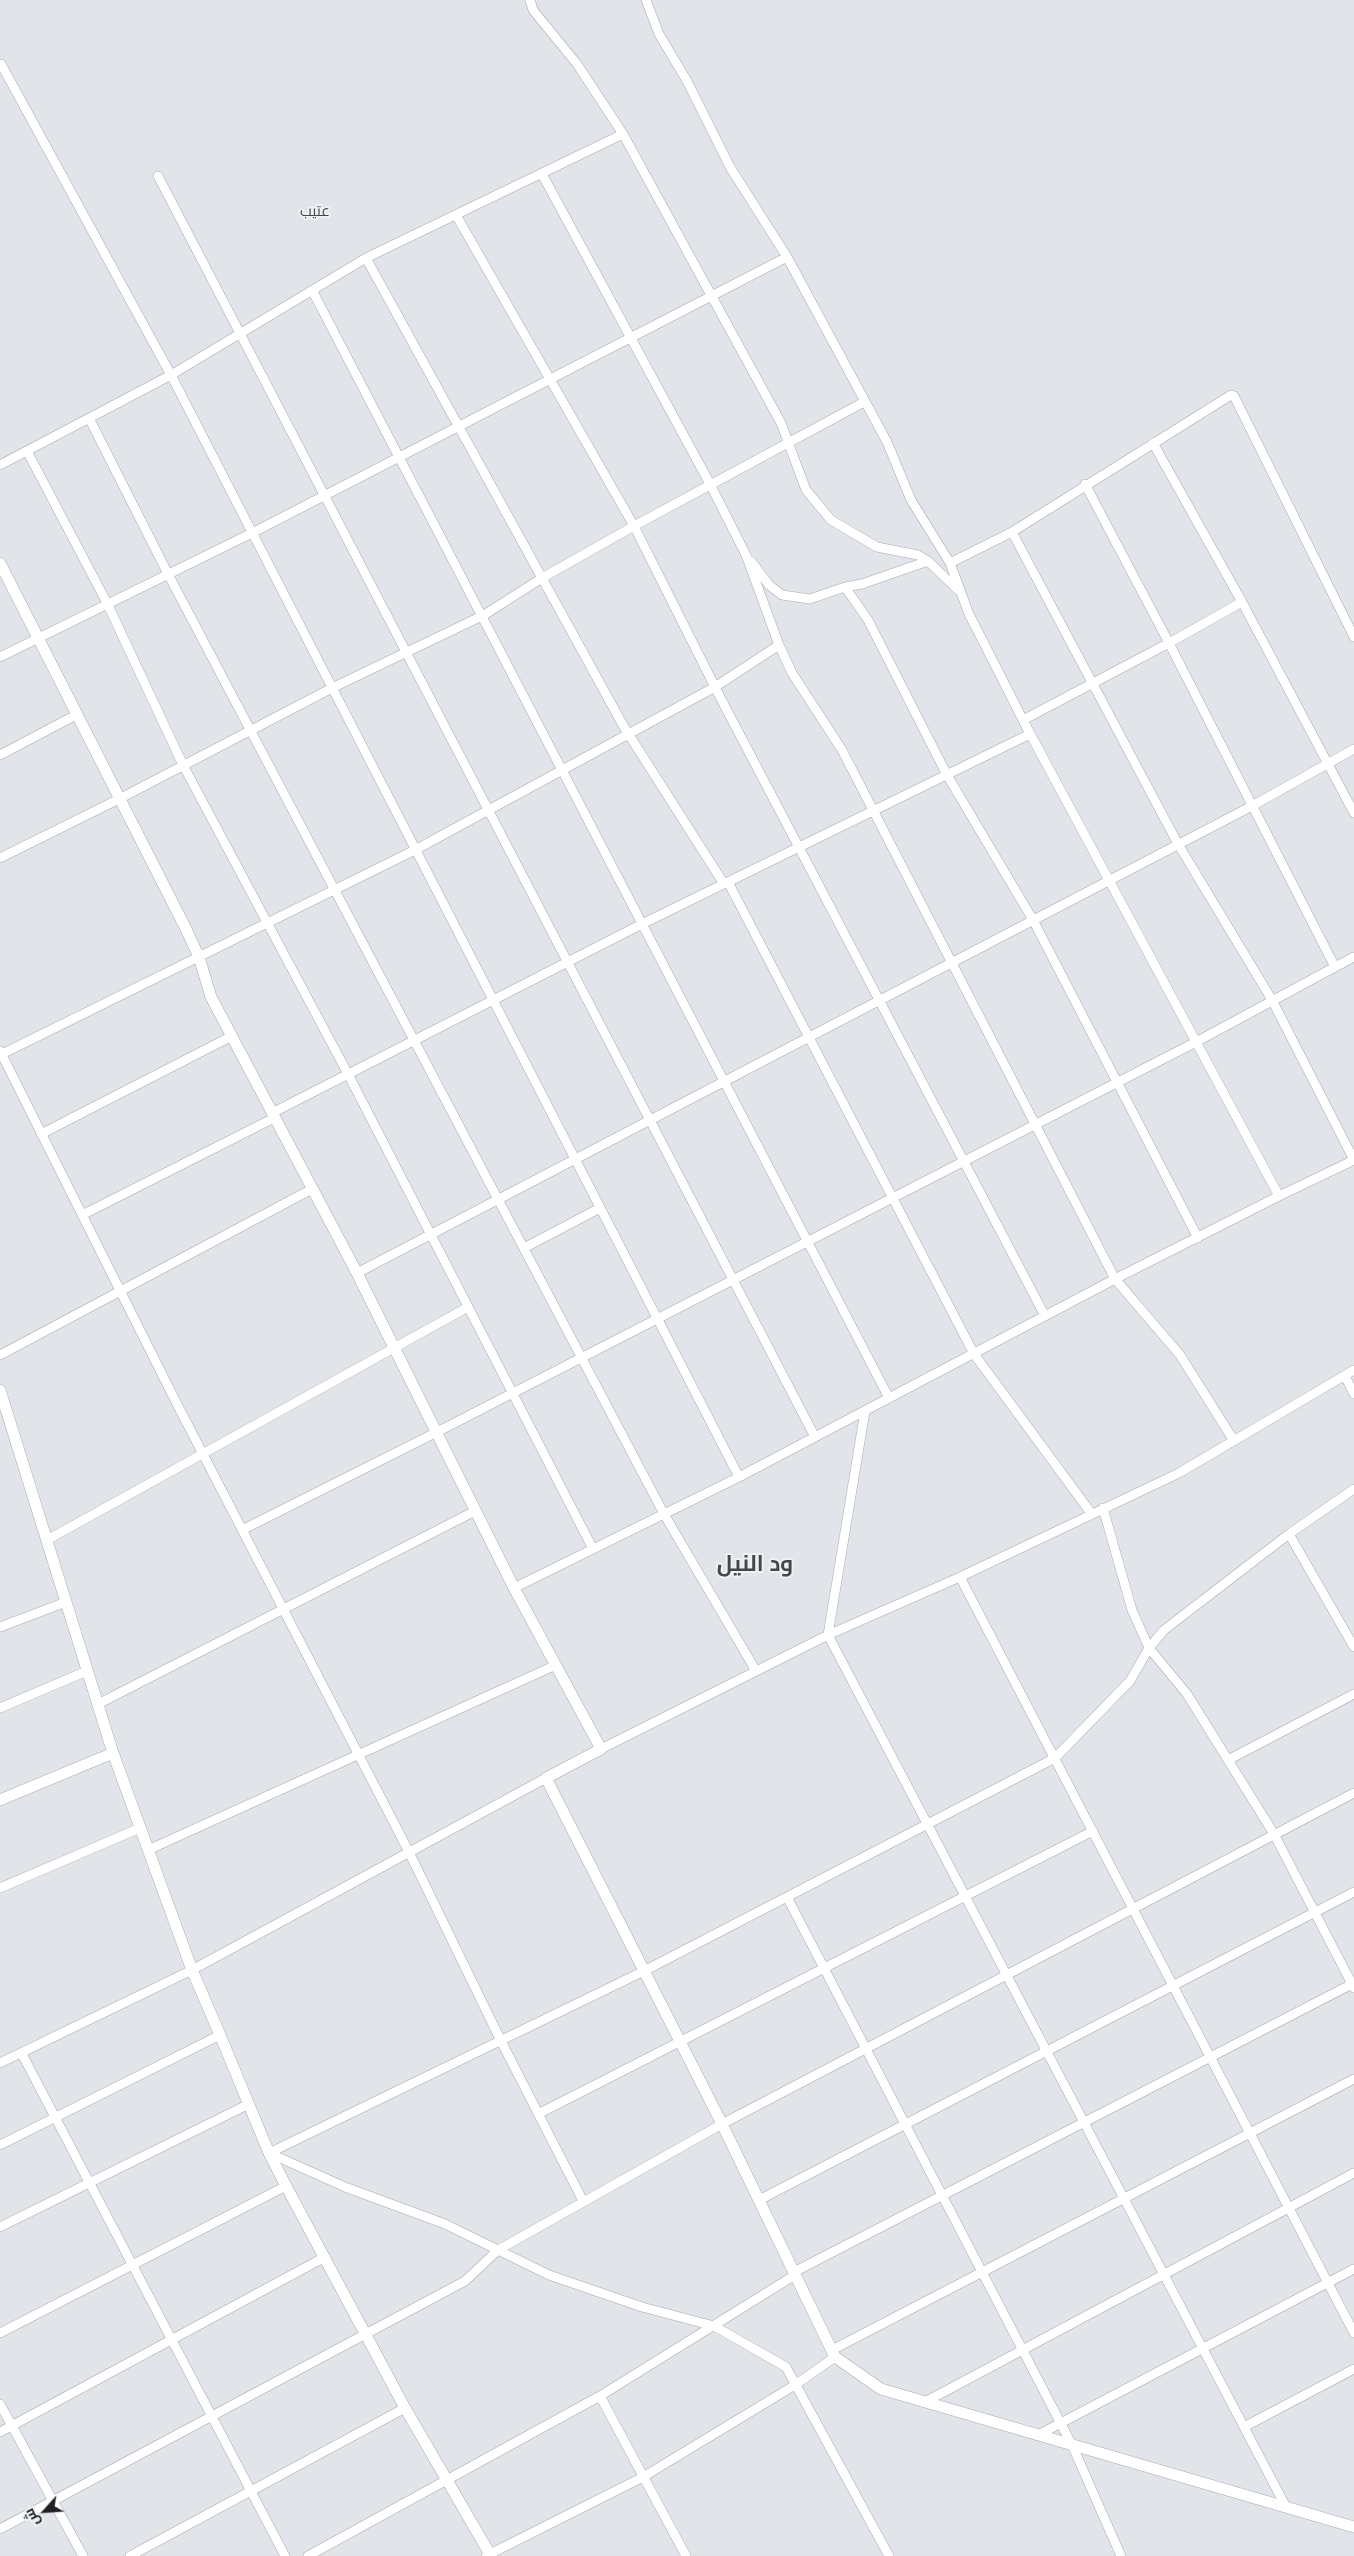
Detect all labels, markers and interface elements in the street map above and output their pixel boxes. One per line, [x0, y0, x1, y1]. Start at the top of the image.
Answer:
district label: عتيب [300, 203, 330, 221]
district label: ود النيل [717, 1552, 793, 1578]
north arrow [20, 2486, 70, 2536]
text: ش [19, 2506, 44, 2530]

